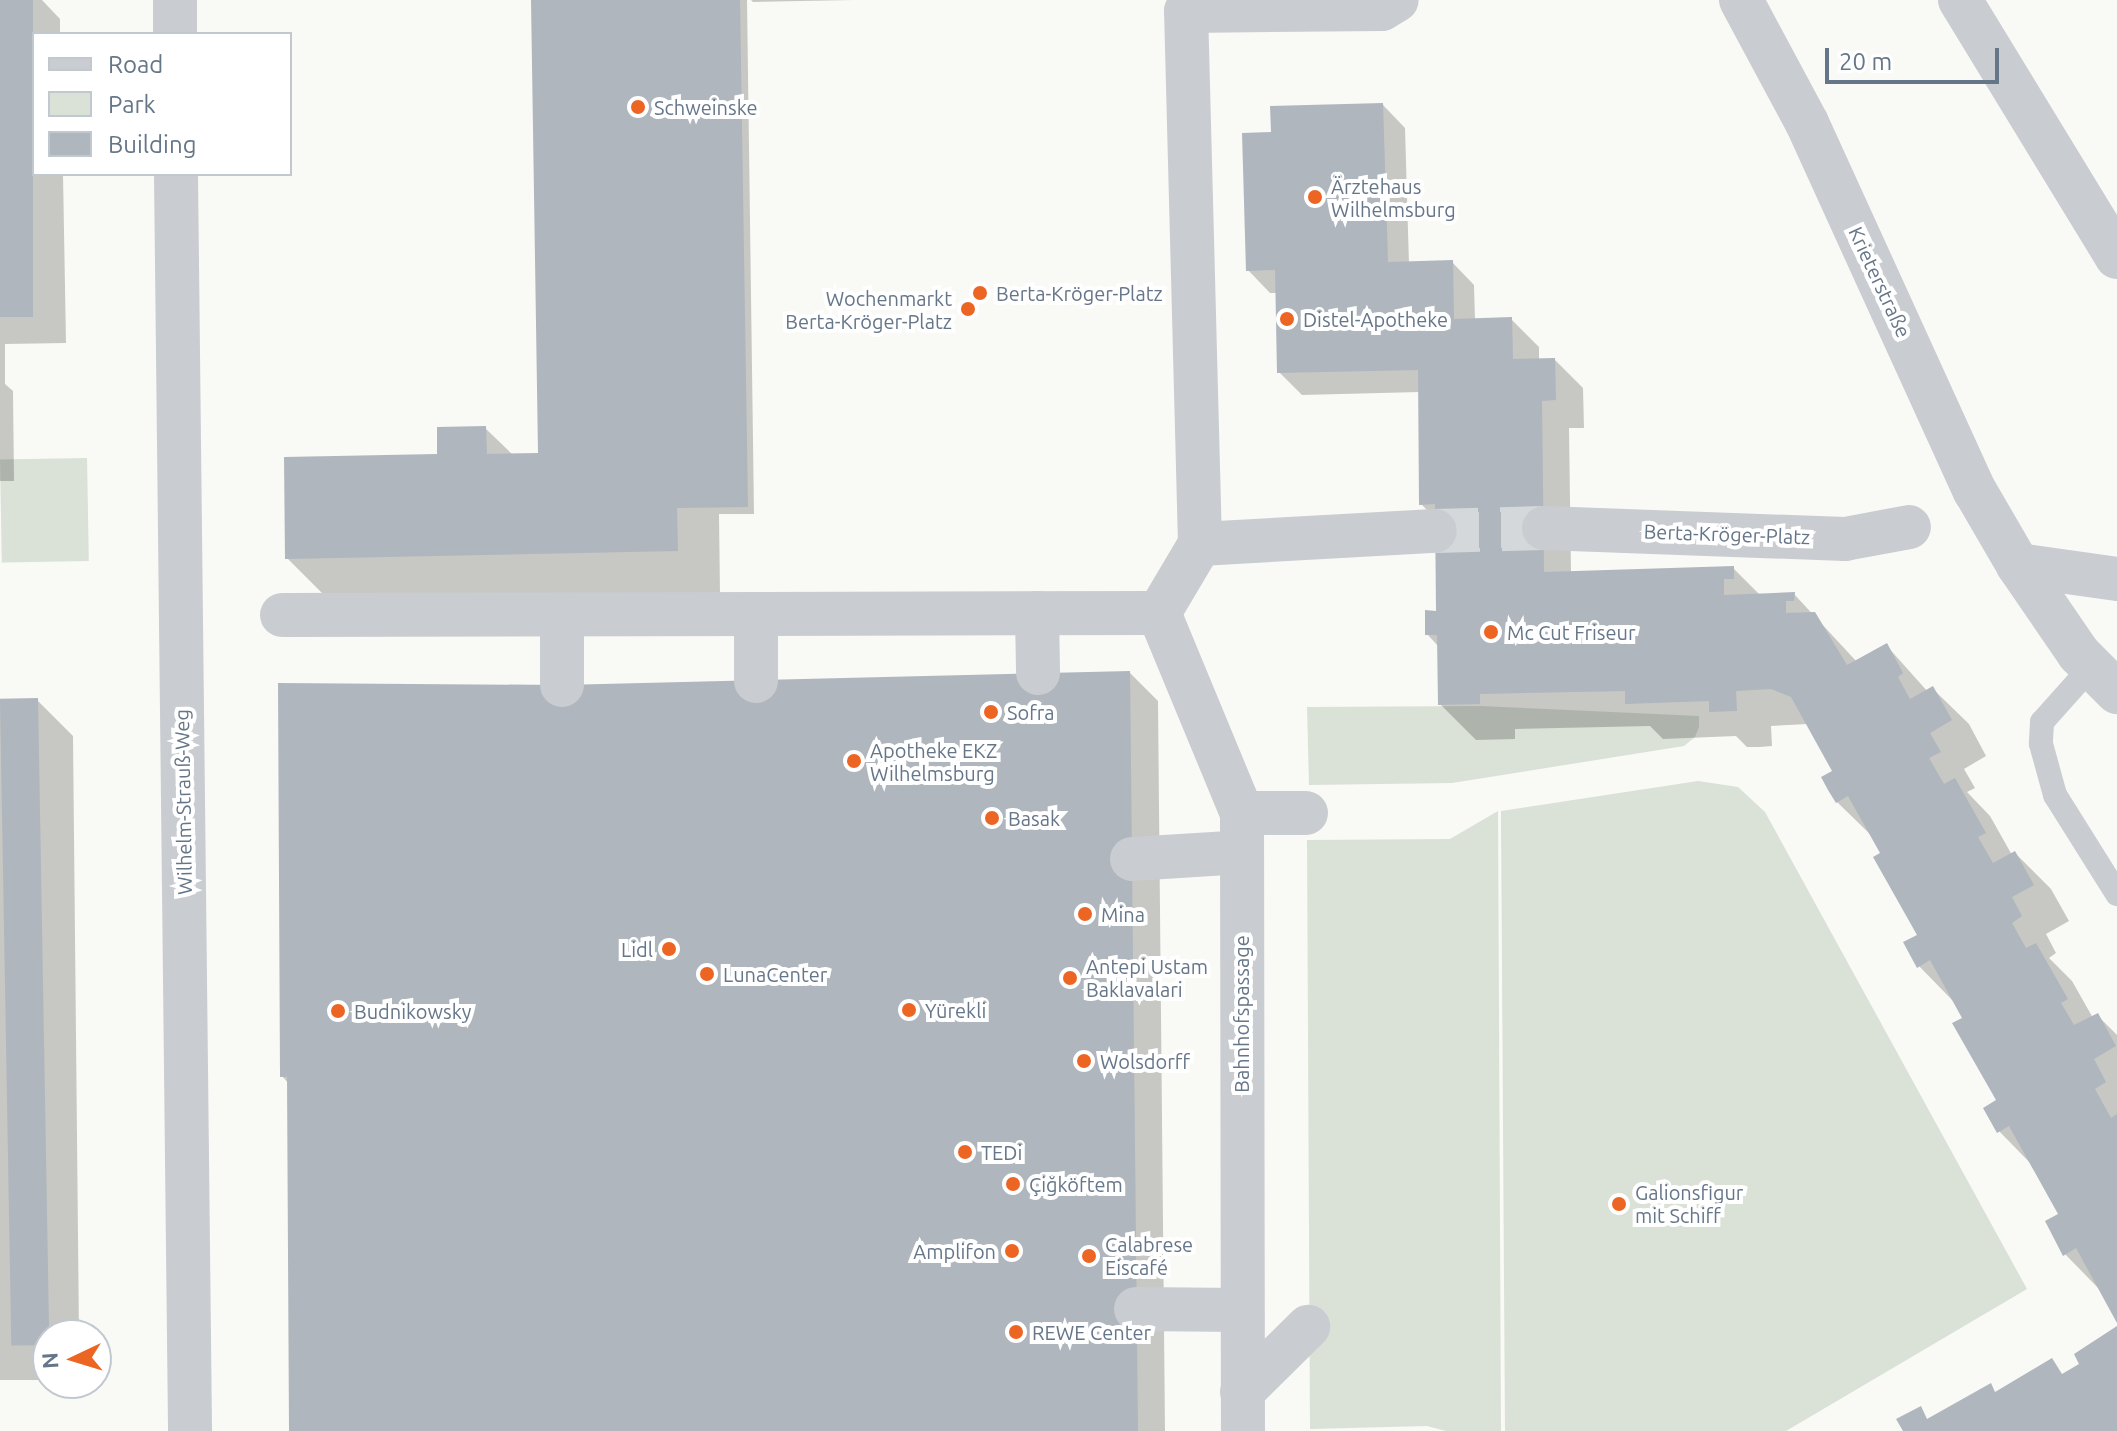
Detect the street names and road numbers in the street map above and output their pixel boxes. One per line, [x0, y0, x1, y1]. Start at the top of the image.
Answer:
street label: Krieterstraße [1844, 223, 1916, 341]
street label: Berta-Kröger-Platz [1643, 519, 1811, 549]
street label: Wilhelm-Strauß-Weg [169, 709, 197, 895]
street label: Bahnhofspassage [1229, 935, 1253, 1093]

